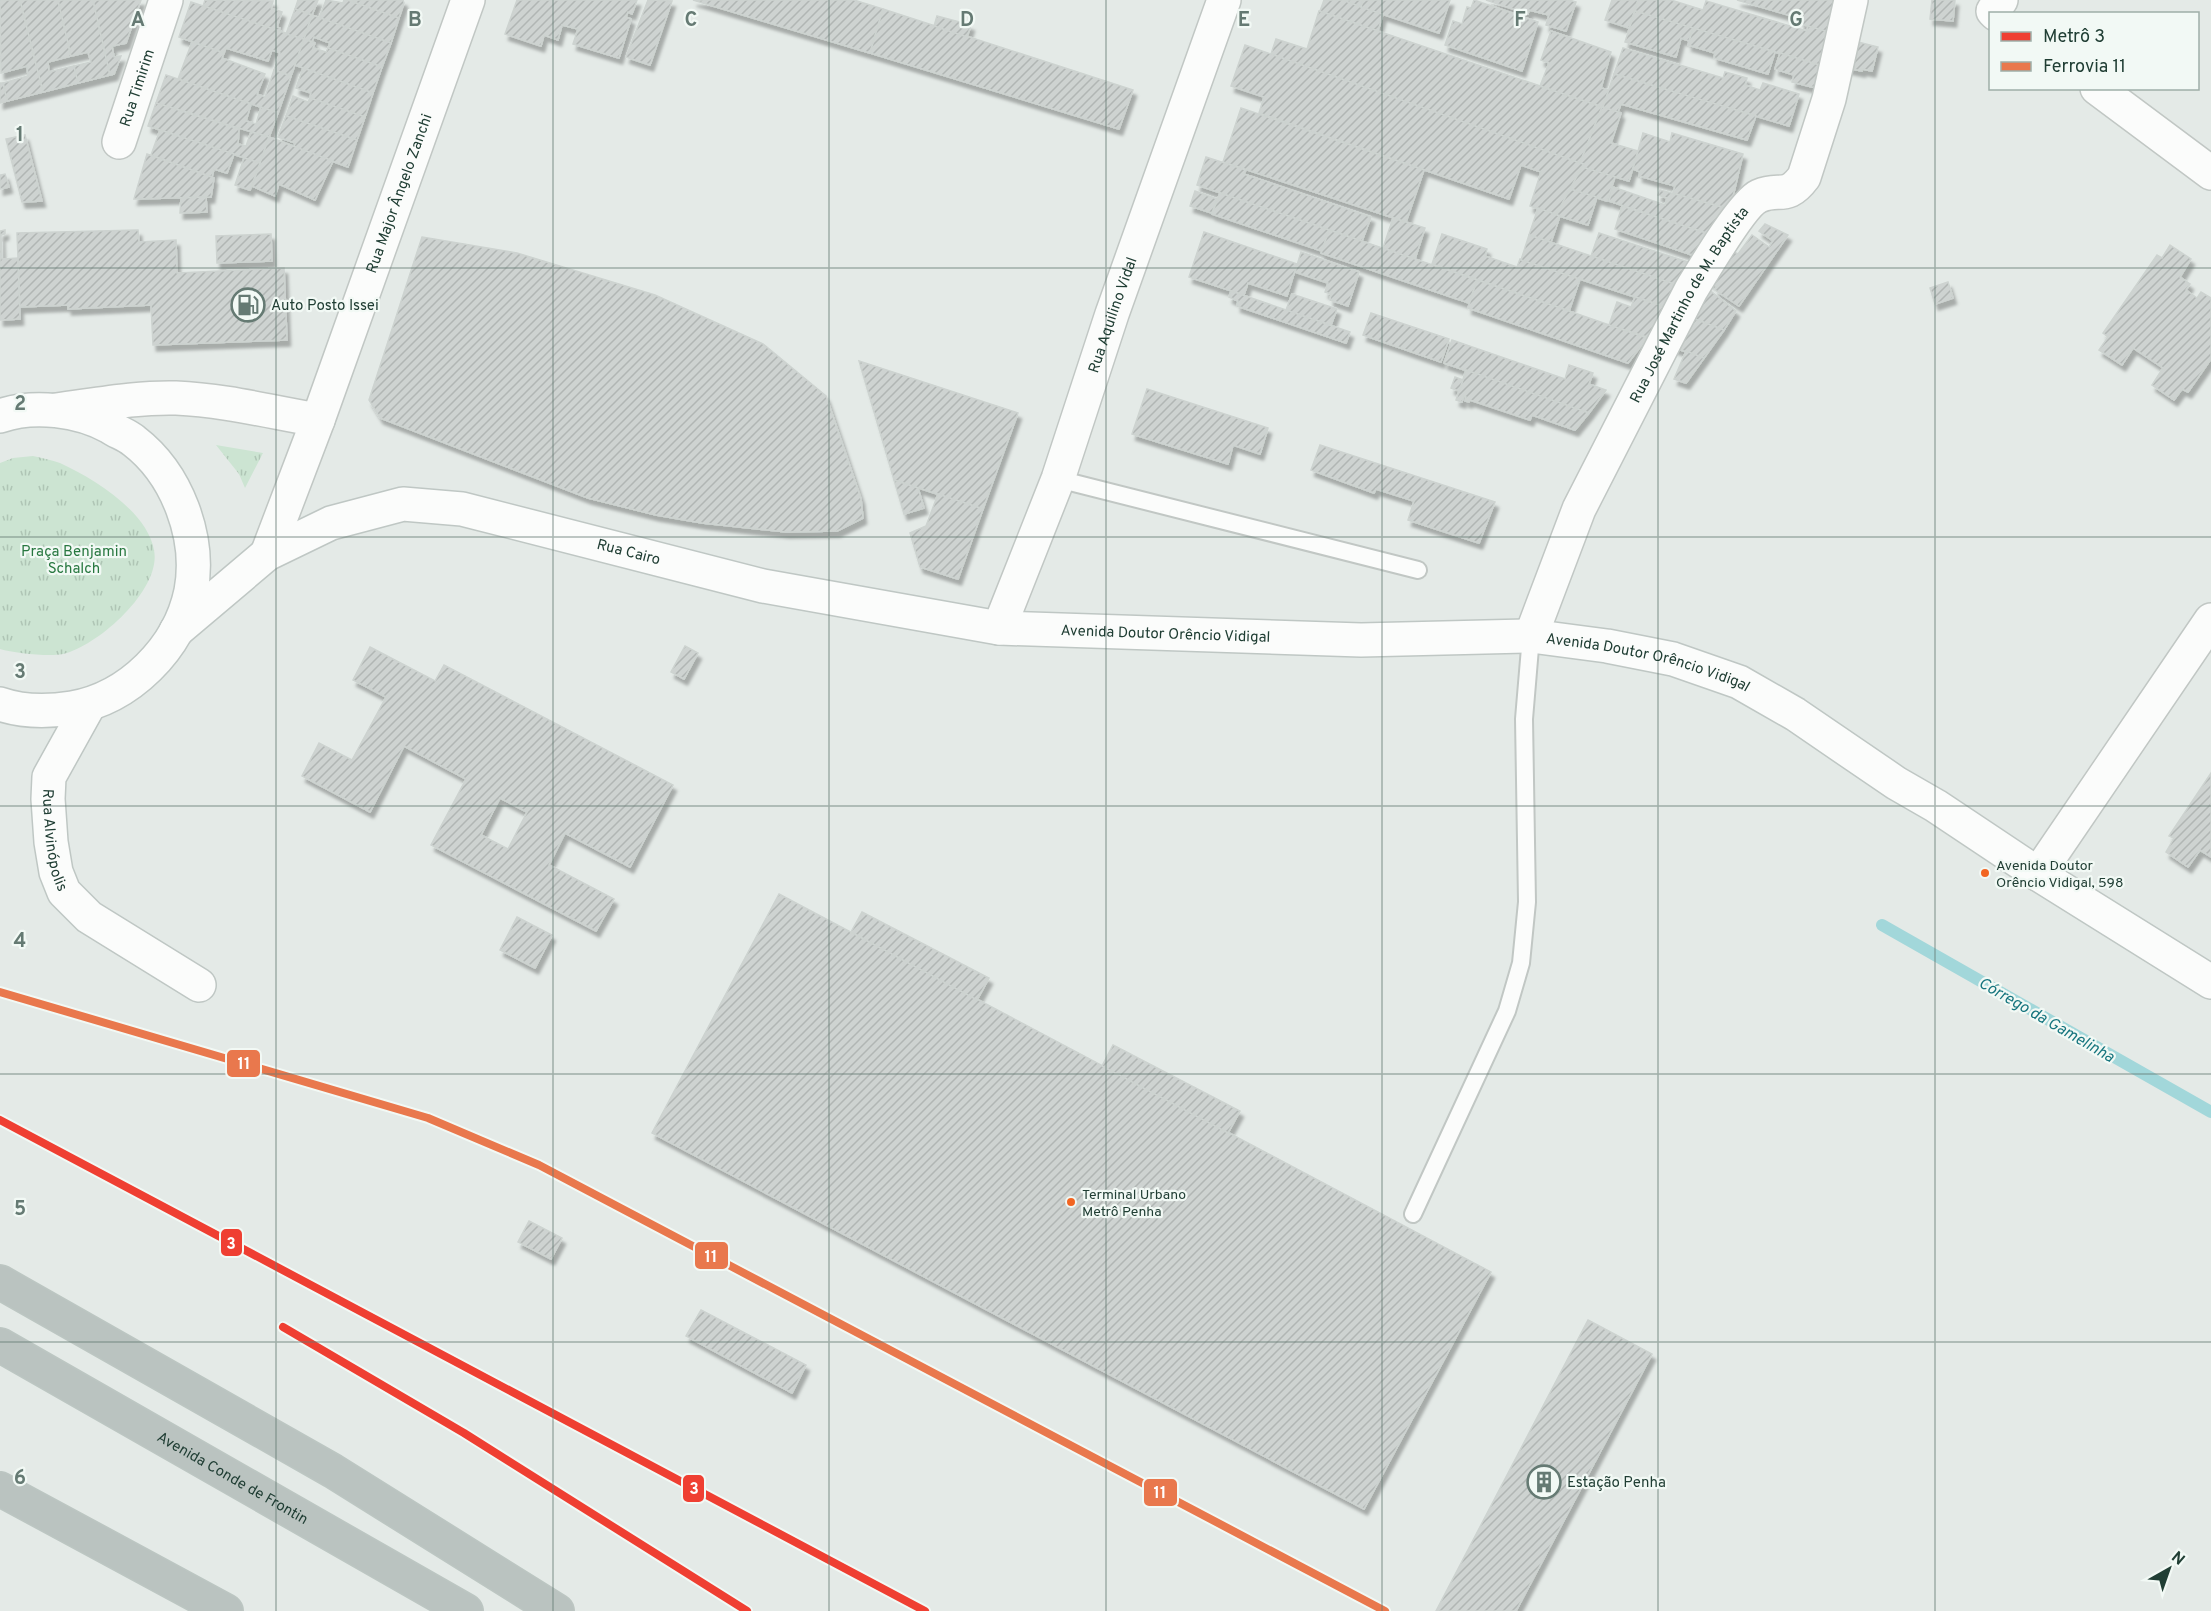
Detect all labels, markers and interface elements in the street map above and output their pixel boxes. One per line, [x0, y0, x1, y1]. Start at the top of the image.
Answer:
text: A [131, 8, 145, 34]
text: B [408, 8, 422, 34]
text: C [685, 8, 697, 34]
text: D [960, 8, 974, 34]
text: E [1238, 8, 1250, 34]
text: F [1514, 8, 1526, 34]
text: G [1789, 8, 1803, 34]
legend [1989, 12, 2199, 90]
text: Metrô 3 [2043, 26, 2105, 49]
street label: Rua Timirim [117, 47, 160, 130]
text: Ferrovia 11 [2043, 56, 2126, 79]
street label: Rua Major Ângelo Zanchi [363, 112, 438, 276]
text: 1 [16, 123, 24, 149]
street label: Rua José Martinho de M. Baptista [1627, 203, 1754, 407]
street label: Rua Aquilino Vidal [1085, 255, 1142, 376]
fuel station icon: Auto Posto Issei [230, 287, 266, 323]
place label: Auto Posto Issei [271, 297, 379, 316]
text: 2 [14, 392, 26, 418]
street label: Rua Cairo [594, 536, 662, 570]
park label: Praça Benjamin Schalch [21, 543, 127, 579]
street label: Avenida Doutor Orêncio Vidigal [1060, 622, 1271, 648]
street label: Avenida Doutor Orêncio Vidigal [1545, 630, 1753, 697]
text: 3 [14, 660, 26, 686]
street label: Rua Alvinópolis [37, 788, 71, 895]
place label: Avenida Doutor Orêncio Vidigal, 598 [1996, 858, 2123, 892]
marker: Avenida Doutor Orêncio Vidigal, 598 [1979, 867, 1991, 879]
text: 4 [14, 929, 26, 955]
water label: Córrego da Gamelinha [1974, 974, 2118, 1068]
line badge: 11 [226, 1049, 261, 1078]
text: 11 [238, 1055, 250, 1075]
place label: Terminal Urbano Metrô Penha [1082, 1187, 1186, 1221]
marker: Terminal Urbano Metrô Penha [1065, 1196, 1077, 1208]
text: 5 [14, 1197, 26, 1223]
line badge: 3 [220, 1228, 243, 1257]
text: 3 [226, 1235, 236, 1255]
line badge: 11 [694, 1241, 729, 1270]
text: 11 [705, 1248, 717, 1268]
street label: Avenida Conde de Frontin [153, 1428, 311, 1530]
building icon: Estação Penha [1526, 1464, 1562, 1500]
text: 6 [14, 1466, 26, 1492]
line badge: 3 [682, 1474, 705, 1503]
place label: Estação Penha [1567, 1474, 1666, 1493]
line badge: 11 [1143, 1478, 1178, 1507]
text: 3 [689, 1480, 699, 1500]
text: 11 [1154, 1484, 1166, 1504]
north arrow [2139, 1539, 2199, 1599]
text: N [2167, 1548, 2188, 1570]

